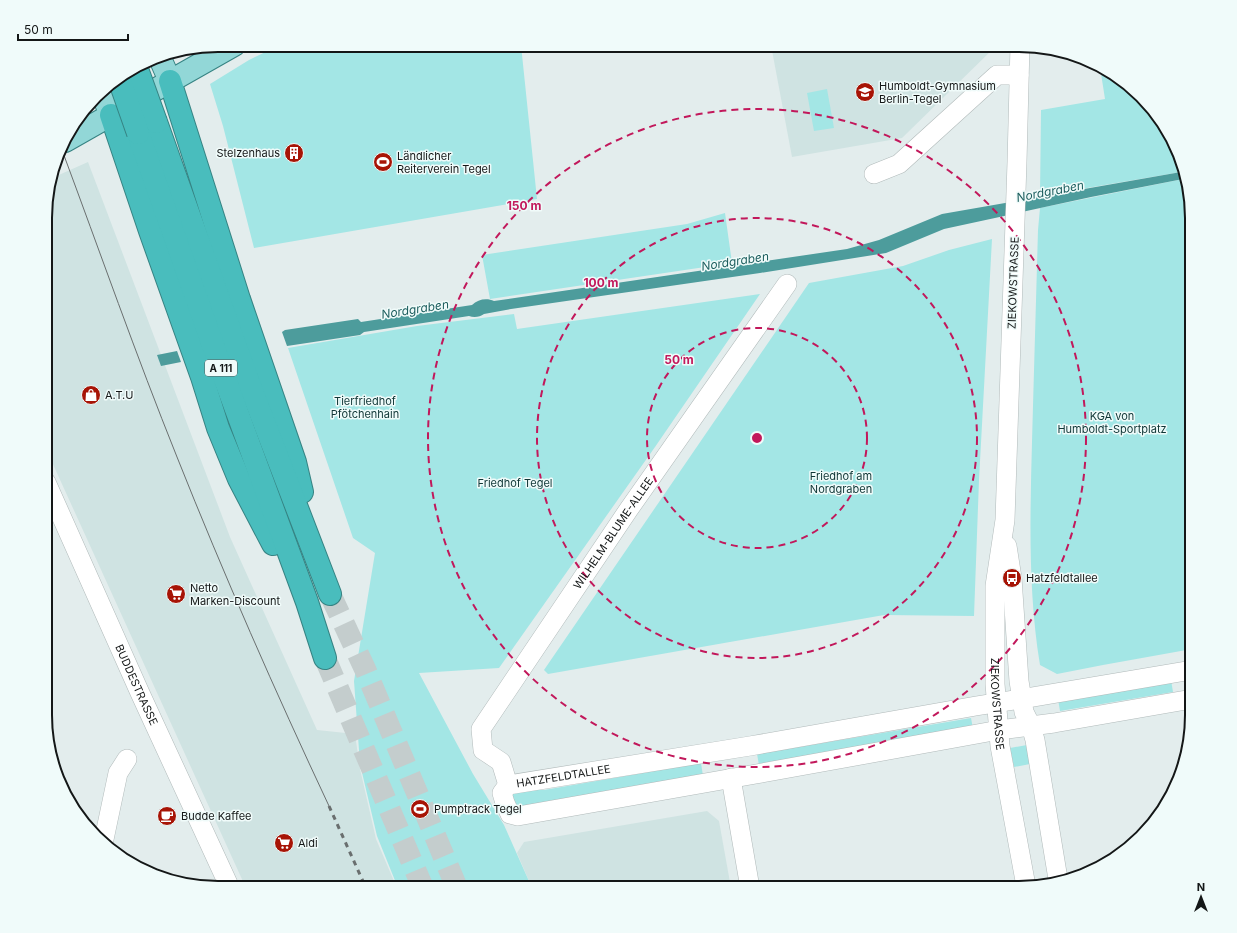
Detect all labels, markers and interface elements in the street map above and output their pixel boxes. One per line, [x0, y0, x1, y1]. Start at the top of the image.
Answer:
scale bar [18, 16, 128, 42]
text: 50 m [24, 22, 53, 37]
place label: Humboldt-Gymnasium Berlin-Tegel [879, 79, 996, 106]
school or university icon: Humboldt-Gymnasium Berlin-Tegel [854, 81, 876, 103]
building icon: Stelzenhaus [283, 142, 305, 164]
place label: Stelzenhaus [217, 146, 280, 160]
place label: Ländlicher Reiterverein Tegel [397, 149, 491, 176]
sports icon: Ländlicher Reiterverein Tegel [372, 151, 394, 173]
water label: Nordgraben [1015, 177, 1085, 205]
text: 150 m [507, 198, 541, 213]
street label: ZIEKOWSTRASSE [1004, 237, 1022, 329]
water label: Nordgraben [700, 248, 770, 274]
text: 100 m [583, 275, 619, 290]
water label: Nordgraben [380, 296, 450, 322]
text: 50 m [664, 352, 694, 367]
road number: A 111 [205, 360, 237, 376]
shop icon: A.T.U [80, 384, 102, 406]
place label: A.T.U [105, 388, 133, 402]
park label: Tierfriedhof Pfötchenhain [331, 394, 399, 421]
park label: KGA von Humboldt-Sportplatz [1057, 409, 1167, 436]
centre of rings [750, 431, 764, 445]
park label: Friedhof am Nordgraben [810, 469, 872, 496]
street label: WILHELM-BLUME-ALLEE [570, 475, 656, 592]
park label: Friedhof Tegel [477, 476, 553, 490]
bus stop icon: Hatzfeldtallee [1001, 567, 1023, 589]
place label: Hatzfeldtallee [1026, 571, 1098, 585]
place label: Netto Marken-Discount [190, 581, 280, 608]
supermarket icon: Netto Marken-Discount [165, 583, 187, 605]
street label: BUDDESTRASSE [112, 642, 161, 728]
street label: ZIEKOWSTRASSE [988, 658, 1008, 751]
street label: HATZFELDTALLEE [515, 762, 612, 791]
sports icon: Pumptrack Tegel [409, 798, 431, 820]
place label: Pumptrack Tegel [434, 802, 522, 816]
cafe icon: Budde Kaffee [156, 805, 178, 827]
place label: Budde Kaffee [181, 809, 251, 823]
supermarket icon: Aldi [273, 832, 295, 854]
place label: Aldi [298, 836, 318, 850]
north arrow [1181, 877, 1221, 917]
text: N [1197, 880, 1205, 894]

